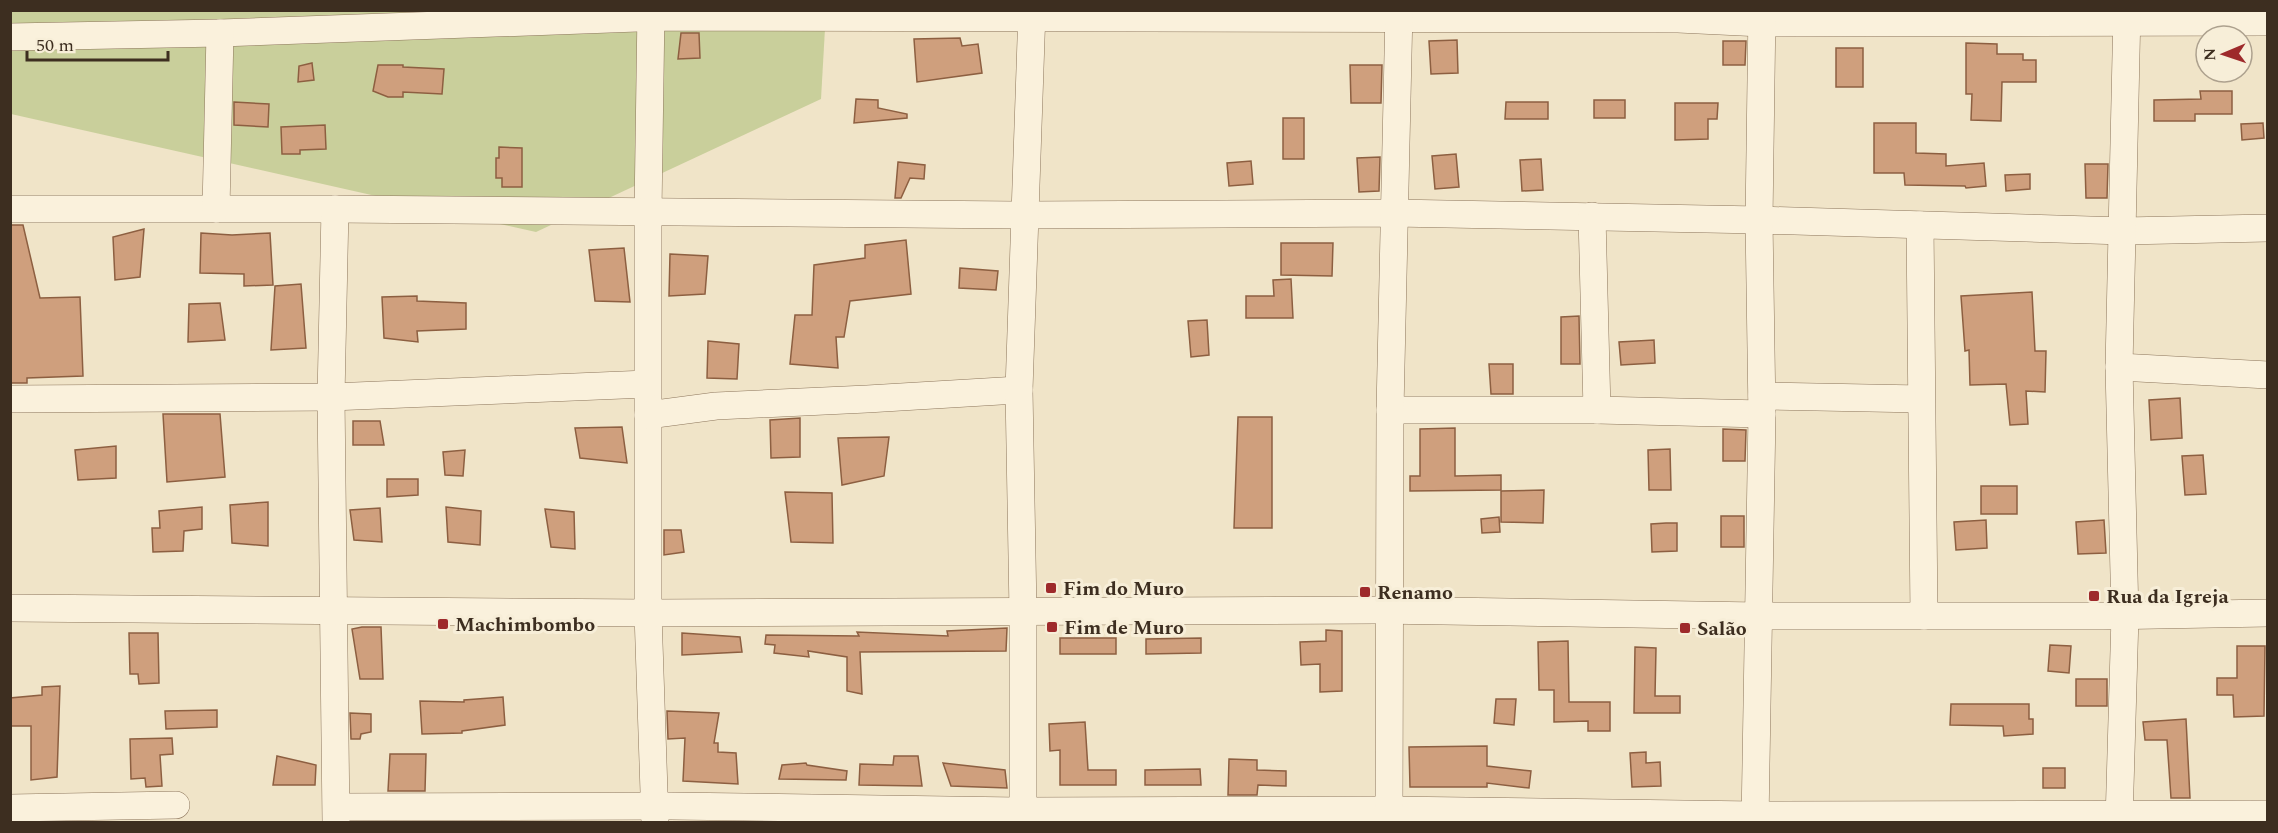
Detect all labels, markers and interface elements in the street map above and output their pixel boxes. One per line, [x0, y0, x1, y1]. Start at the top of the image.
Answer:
scale bar [27, 24, 168, 62]
north arrow [2194, 24, 2254, 84]
text: 50 m [36, 32, 74, 59]
text: N [2198, 48, 2222, 61]
place label: Fim do Muro [1063, 574, 1184, 604]
place label: Renamo [1377, 578, 1453, 608]
marker: Fim do Muro [1044, 581, 1058, 595]
place label: Rua da Igreja [2106, 582, 2230, 612]
marker: Renamo [1358, 585, 1372, 599]
marker: Rua da Igreja [2087, 589, 2101, 603]
place label: Machimbombo [455, 610, 595, 640]
place label: Fim de Muro [1064, 613, 1184, 643]
place label: Salão [1697, 614, 1747, 644]
marker: Machimbombo [436, 617, 450, 631]
marker: Fim de Muro [1045, 620, 1059, 634]
marker: Salão [1678, 621, 1692, 635]

